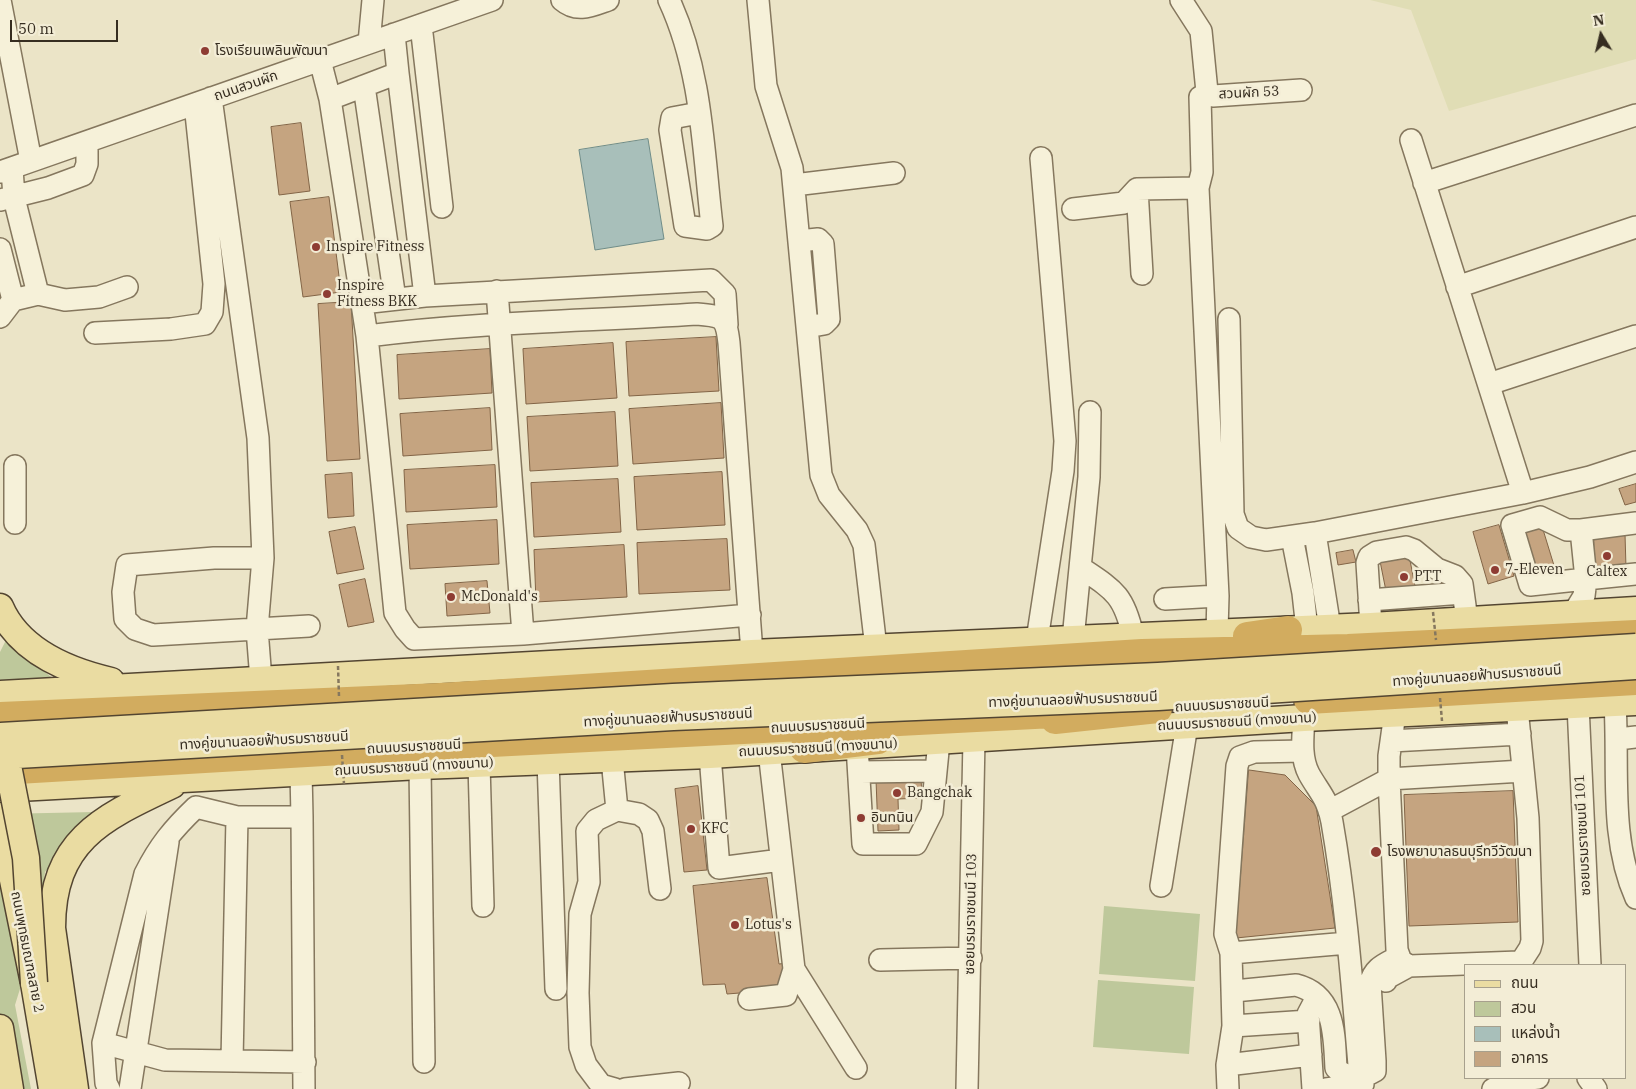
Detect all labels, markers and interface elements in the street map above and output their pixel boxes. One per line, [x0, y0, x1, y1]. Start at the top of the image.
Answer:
scale bar [12, 10, 120, 42]
north arrow [1576, 10, 1626, 60]
text: N [1592, 10, 1606, 30]
text: 50 m [18, 19, 54, 38]
place label: โรงเรียนเพลินพัฒนา [215, 43, 328, 59]
marker: โรงเรียนเพลินพัฒนา [199, 45, 211, 57]
street label: ถนนสวนผัก [212, 67, 280, 105]
street label: สวนผัก 53 [1218, 83, 1280, 103]
place label: Inspire Fitness [326, 239, 424, 255]
marker: Inspire Fitness [310, 241, 322, 253]
place label: Inspire Fitness BKK [337, 278, 417, 310]
marker: Inspire Fitness BKK [321, 288, 333, 300]
marker: Caltex [1601, 550, 1613, 562]
place label: 7-Eleven [1505, 562, 1563, 578]
marker: 7-Eleven [1489, 564, 1501, 576]
place label: Caltex [1587, 564, 1627, 580]
place label: PTT [1414, 569, 1441, 585]
marker: PTT [1398, 571, 1410, 583]
place label: McDonald's [461, 589, 538, 605]
marker: McDonald's [445, 591, 457, 603]
street label: ทางคู่ขนานลอยฟ้าบรมราชชนนี [1392, 662, 1562, 690]
street label: ทางคู่ขนานลอยฟ้าบรมราชชนนี [988, 689, 1158, 711]
street label: ถนนบรมราชชนนี [1174, 694, 1270, 716]
street label: ทางคู่ขนานลอยฟ้าบรมราชชนนี [583, 705, 753, 731]
street label: ถนนบรมราชชนนี (ทางขนาน) [1157, 709, 1317, 735]
street label: ถนนบรมราชชนนี [770, 715, 866, 737]
street label: ทางคู่ขนานลอยฟ้าบรมราชชนนี [179, 728, 349, 754]
street label: ถนนบรมราชชนนี (ทางขนาน) [738, 735, 898, 761]
street label: ถนนบรมราชชนนี [366, 736, 462, 758]
street label: ถนนบรมราชชนนี (ทางขนาน) [334, 754, 494, 780]
street label: ซอยบรมราชชนนี 101 [1571, 774, 1595, 896]
place label: Bangchak [907, 785, 972, 801]
marker: Bangchak [891, 787, 903, 799]
place label: อินทนิน [871, 810, 913, 826]
marker: อินทนิน [855, 812, 867, 824]
place label: KFC [701, 821, 729, 837]
marker: KFC [685, 823, 697, 835]
place label: โรงพยาบาลธนบุรีทวีวัฒนา [1387, 844, 1532, 860]
marker: โรงพยาบาลธนบุรีทวีวัฒนา [1369, 845, 1383, 859]
street label: ซอยบรมราชชนนี 103 [962, 853, 980, 975]
street label: ถนนพุทธมณฑลสาย 2 [7, 890, 47, 1014]
place label: Lotus's [745, 917, 792, 933]
marker: Lotus's [729, 919, 741, 931]
legend [1464, 964, 1626, 1079]
text: ถนน [1511, 973, 1538, 992]
text: สวน [1511, 998, 1536, 1017]
text: แหล่งน้ำ [1511, 1023, 1560, 1042]
text: อาคาร [1511, 1048, 1548, 1067]

